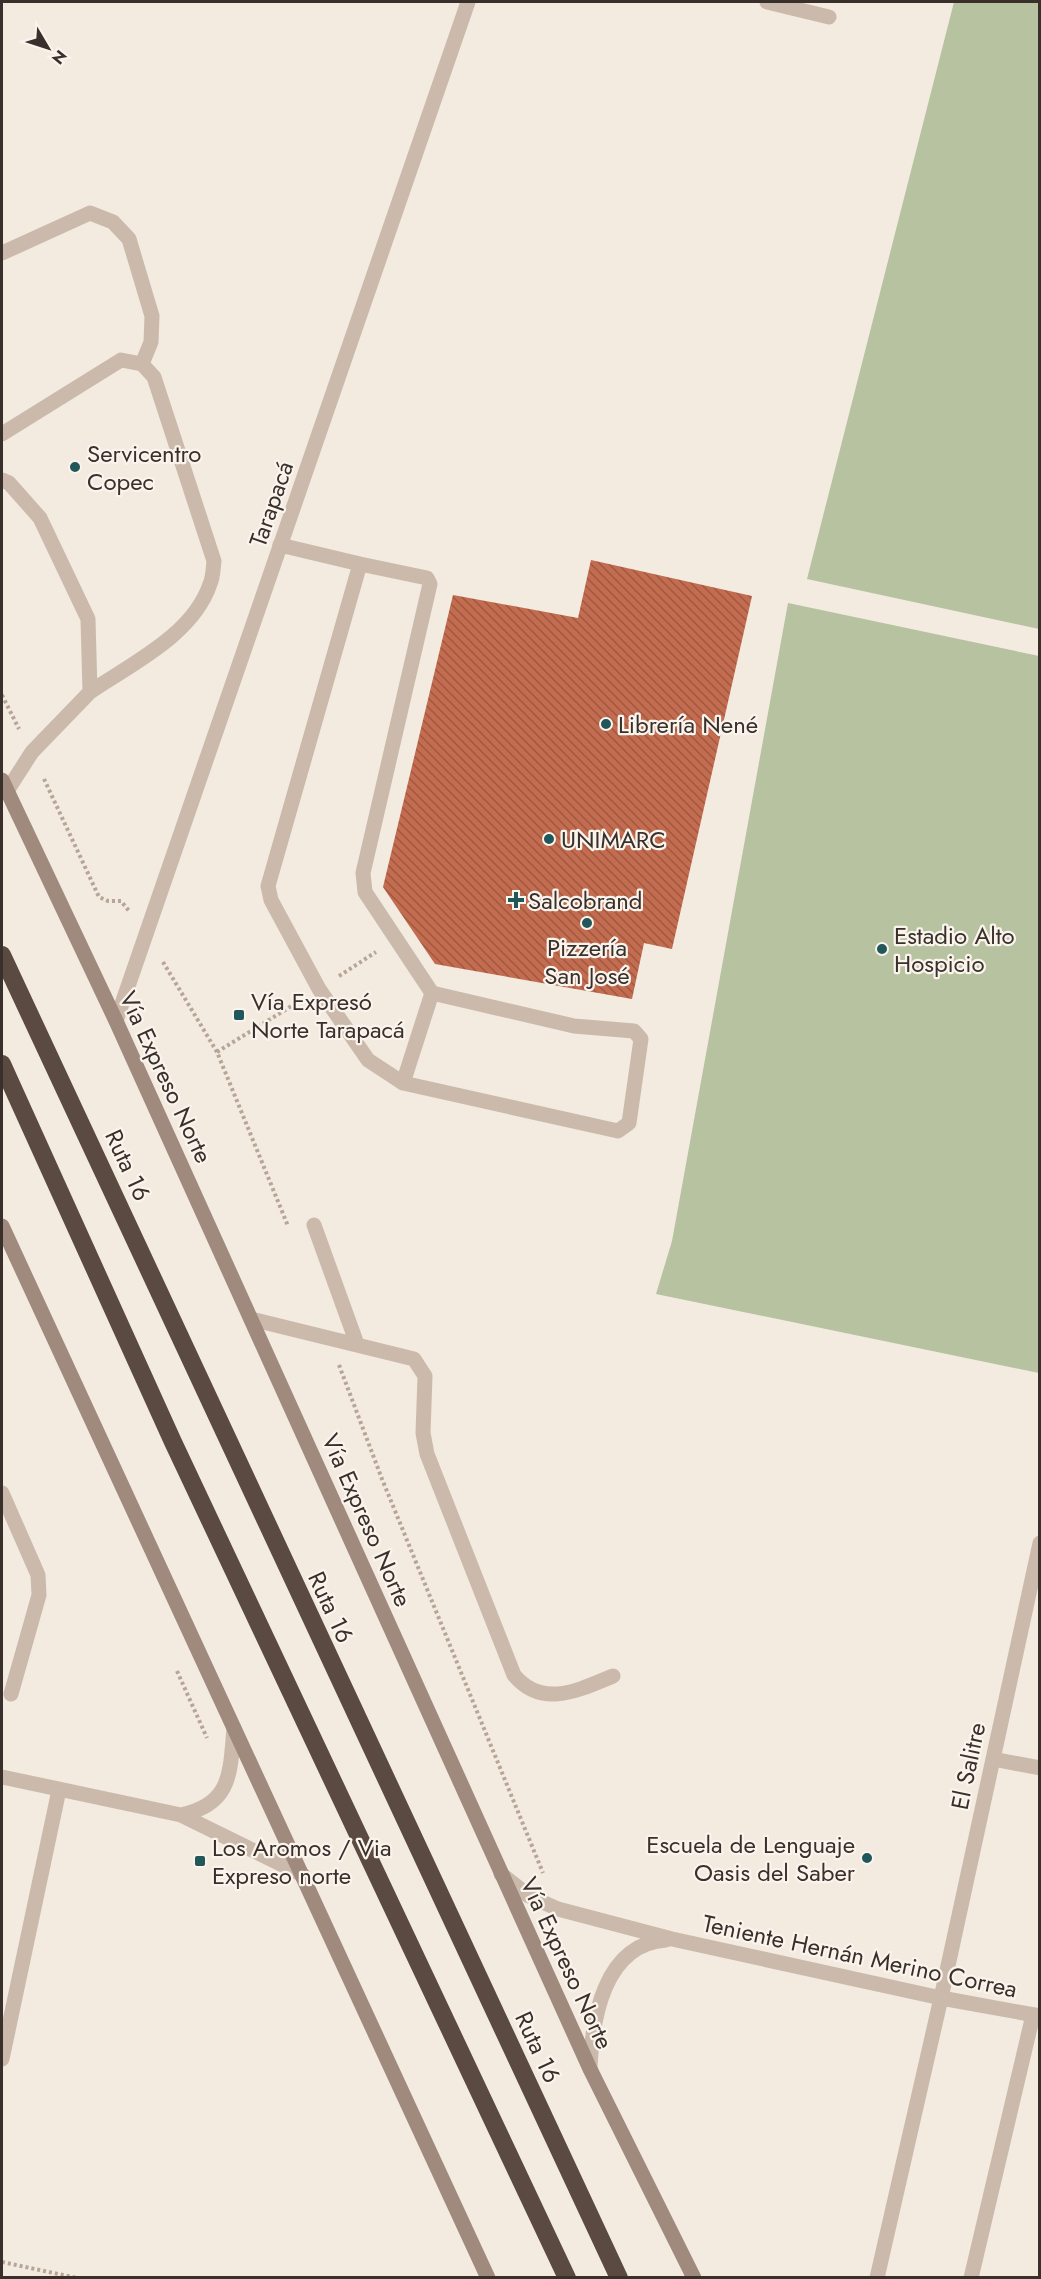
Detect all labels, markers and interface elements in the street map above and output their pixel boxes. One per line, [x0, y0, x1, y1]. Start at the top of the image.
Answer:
north arrow [18, 18, 78, 78]
text: N [46, 45, 72, 69]
place label: Servicentro Copec [87, 436, 201, 499]
street label: Tarapacá [240, 457, 302, 551]
marker: Servicentro Copec [68, 460, 82, 474]
place label: Librería Nené [618, 707, 758, 742]
marker: Librería Nené [599, 717, 613, 731]
place label: UNIMARC [561, 822, 666, 857]
marker: UNIMARC [542, 832, 556, 846]
place label: Salcobrand [528, 883, 643, 918]
marker: Salcobrand [509, 893, 523, 907]
marker: Pizzería San José [580, 916, 594, 930]
place label: Estadio Alto Hospicio [894, 918, 1015, 981]
place label: Pizzería San José [544, 930, 630, 993]
marker: Estadio Alto Hospicio [875, 942, 889, 956]
place label: Vía Expresó Norte Tarapacá [251, 984, 405, 1047]
street label: Vía Expreso Norte [111, 985, 221, 1169]
marker: Vía Expresó Norte Tarapacá [232, 1008, 246, 1022]
street label: Ruta 16 [96, 1124, 160, 1206]
street label: Vía Expreso Norte [313, 1428, 421, 1612]
street label: Ruta 16 [299, 1566, 363, 1648]
street label: El Salitre [942, 1719, 994, 1813]
place label: Escuela de Lenguaje Oasis del Saber [646, 1827, 856, 1890]
place label: Los Aromos / Via Expreso norte [212, 1830, 391, 1893]
marker: Escuela de Lenguaje Oasis del Saber [860, 1851, 874, 1865]
marker: Los Aromos / Via Expreso norte [193, 1854, 207, 1868]
street label: Vía Expreso Norte [512, 1871, 622, 2055]
street label: Teniente Hernán Merino Correa [699, 1906, 1021, 2006]
street label: Ruta 16 [506, 2006, 570, 2088]

